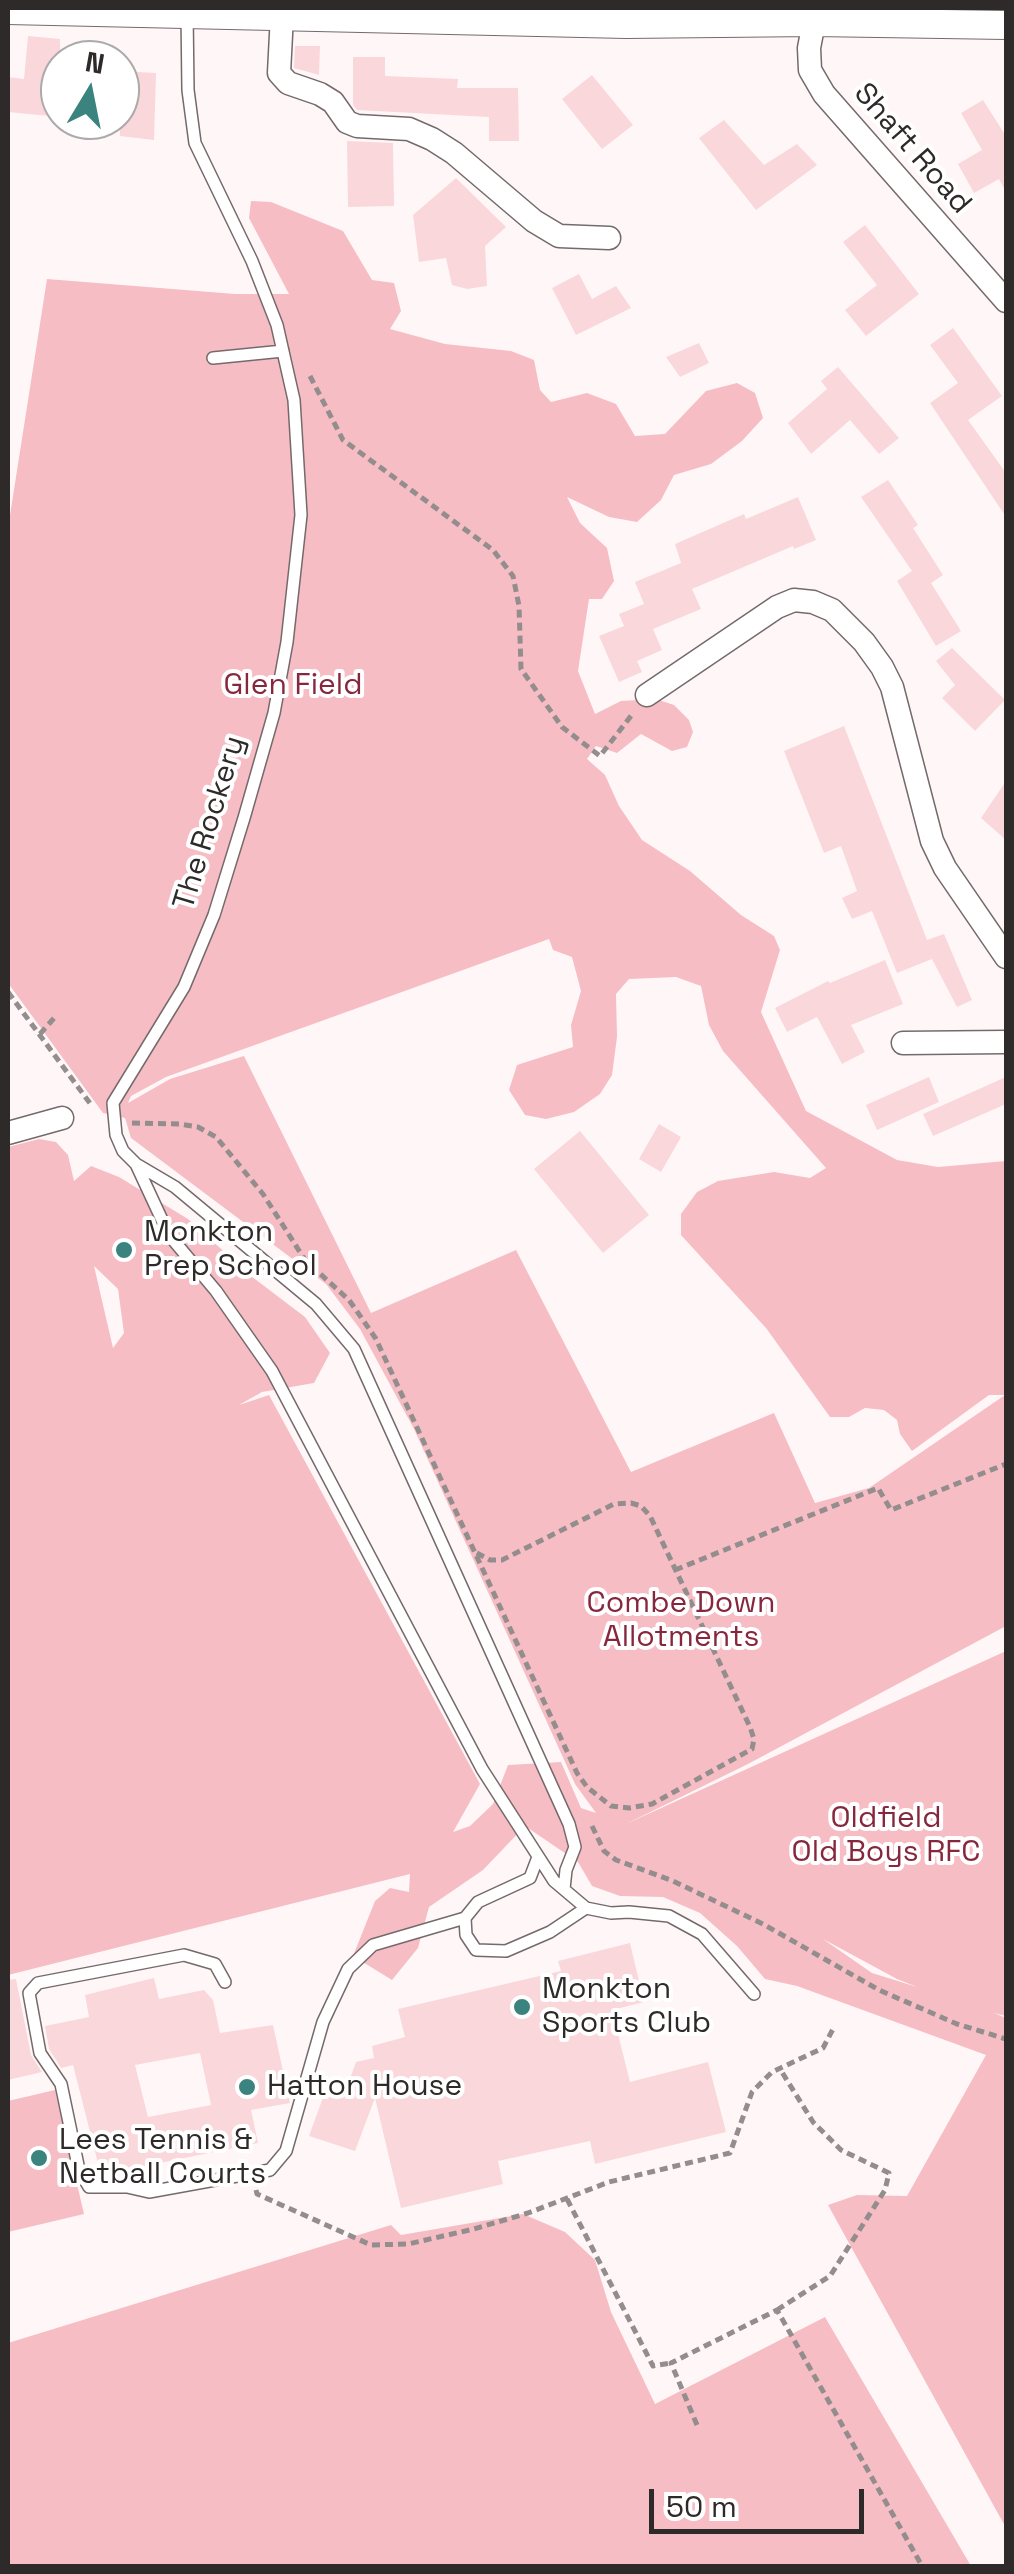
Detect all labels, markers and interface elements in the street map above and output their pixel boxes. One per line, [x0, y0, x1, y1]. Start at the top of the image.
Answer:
north arrow [40, 40, 140, 140]
text: N [82, 43, 107, 82]
street label: Shaft Road [846, 76, 978, 222]
park label: Glen Field [224, 668, 362, 704]
street label: The Rockery [167, 732, 253, 914]
place label: Monkton Prep School [144, 1215, 317, 1286]
marker: Monkton Prep School [113, 1239, 135, 1261]
park label: Combe Down Allotments [587, 1586, 775, 1656]
park label: Oldfield Old Boys RFC [792, 1801, 980, 1872]
place label: Monkton Sports Club [542, 1972, 711, 2042]
marker: Monkton Sports Club [511, 1996, 533, 2018]
place label: Hatton House [267, 2069, 462, 2105]
marker: Hatton House [236, 2076, 258, 2098]
place label: Lees Tennis & Netball Courts [59, 2123, 266, 2194]
marker: Lees Tennis & Netball Courts [28, 2147, 50, 2169]
scale bar [654, 2469, 869, 2531]
text: 50 m [666, 2487, 737, 2526]

